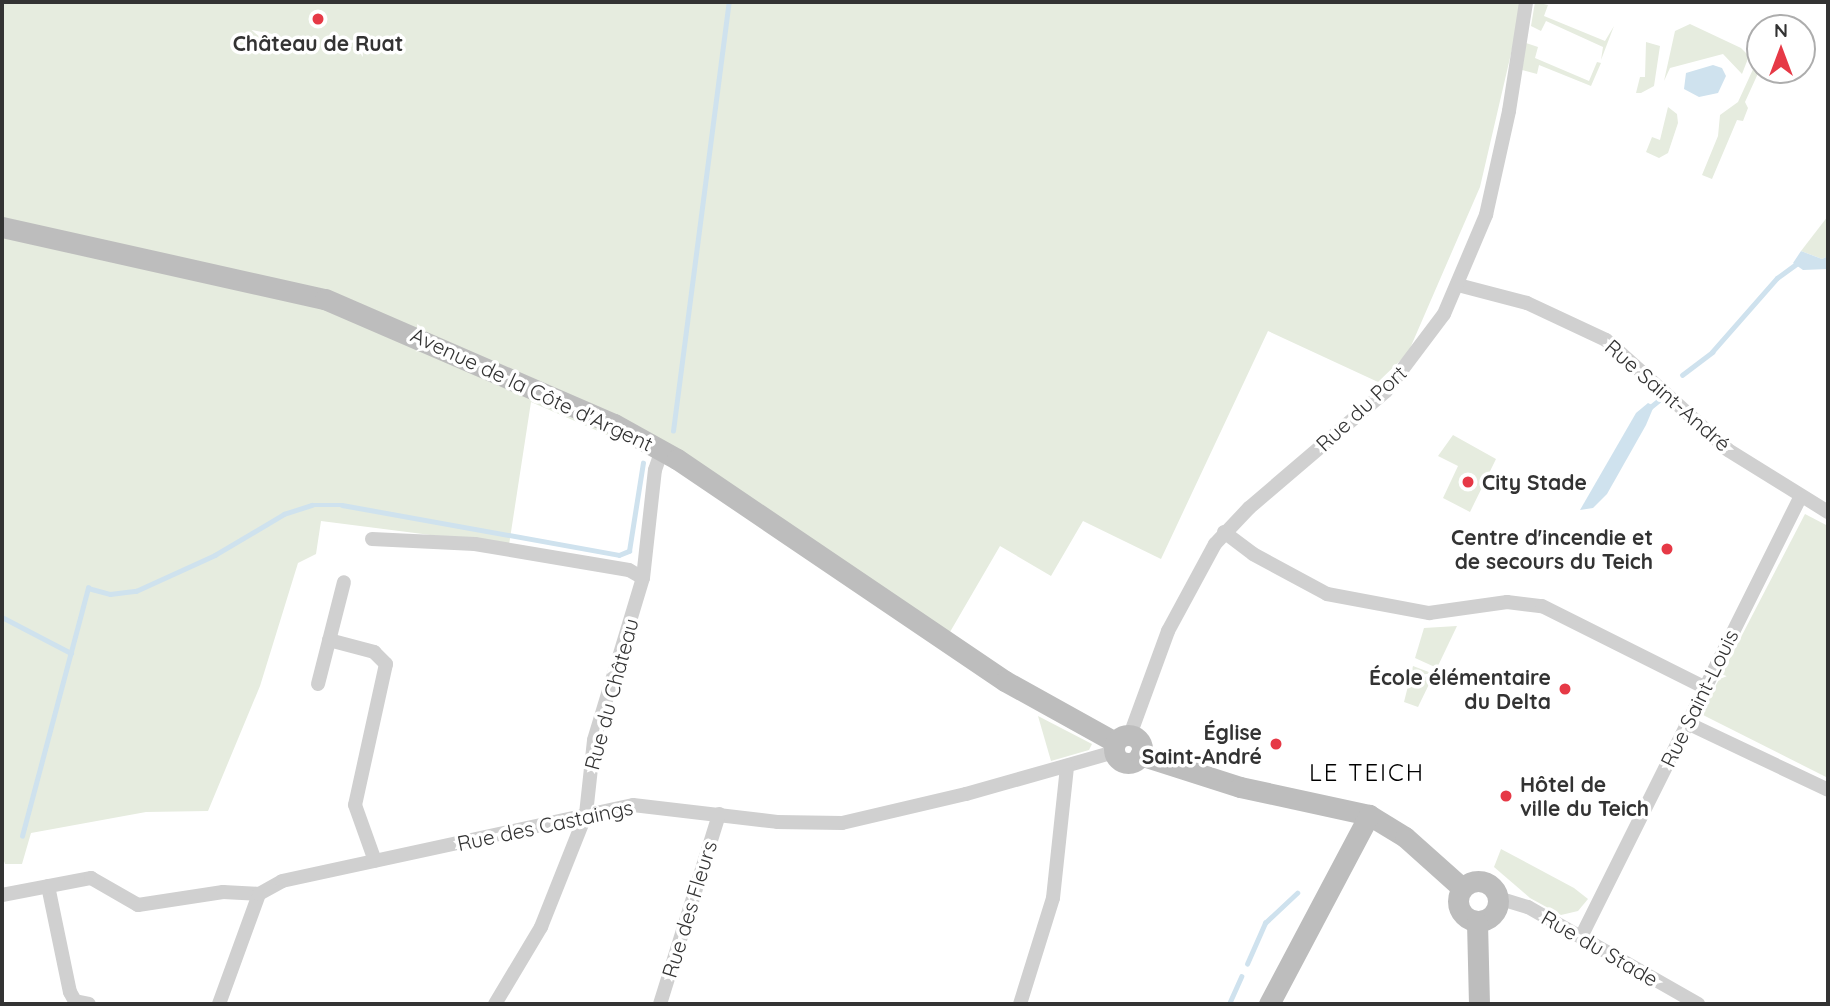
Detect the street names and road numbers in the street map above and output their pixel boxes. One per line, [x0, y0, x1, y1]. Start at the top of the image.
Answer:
street label: Avenue de la Côte d'Argent [407, 322, 657, 456]
street label: Rue Saint-André [1600, 334, 1736, 456]
street label: Rue du Port [1311, 360, 1411, 456]
street label: Rue du Château [579, 615, 643, 773]
street label: Rue Saint-Louis [1655, 625, 1743, 771]
street label: Rue des Castaings [455, 794, 635, 856]
street label: Rue des Fleurs [656, 837, 722, 981]
street label: Rue du Stade [1537, 904, 1663, 992]

